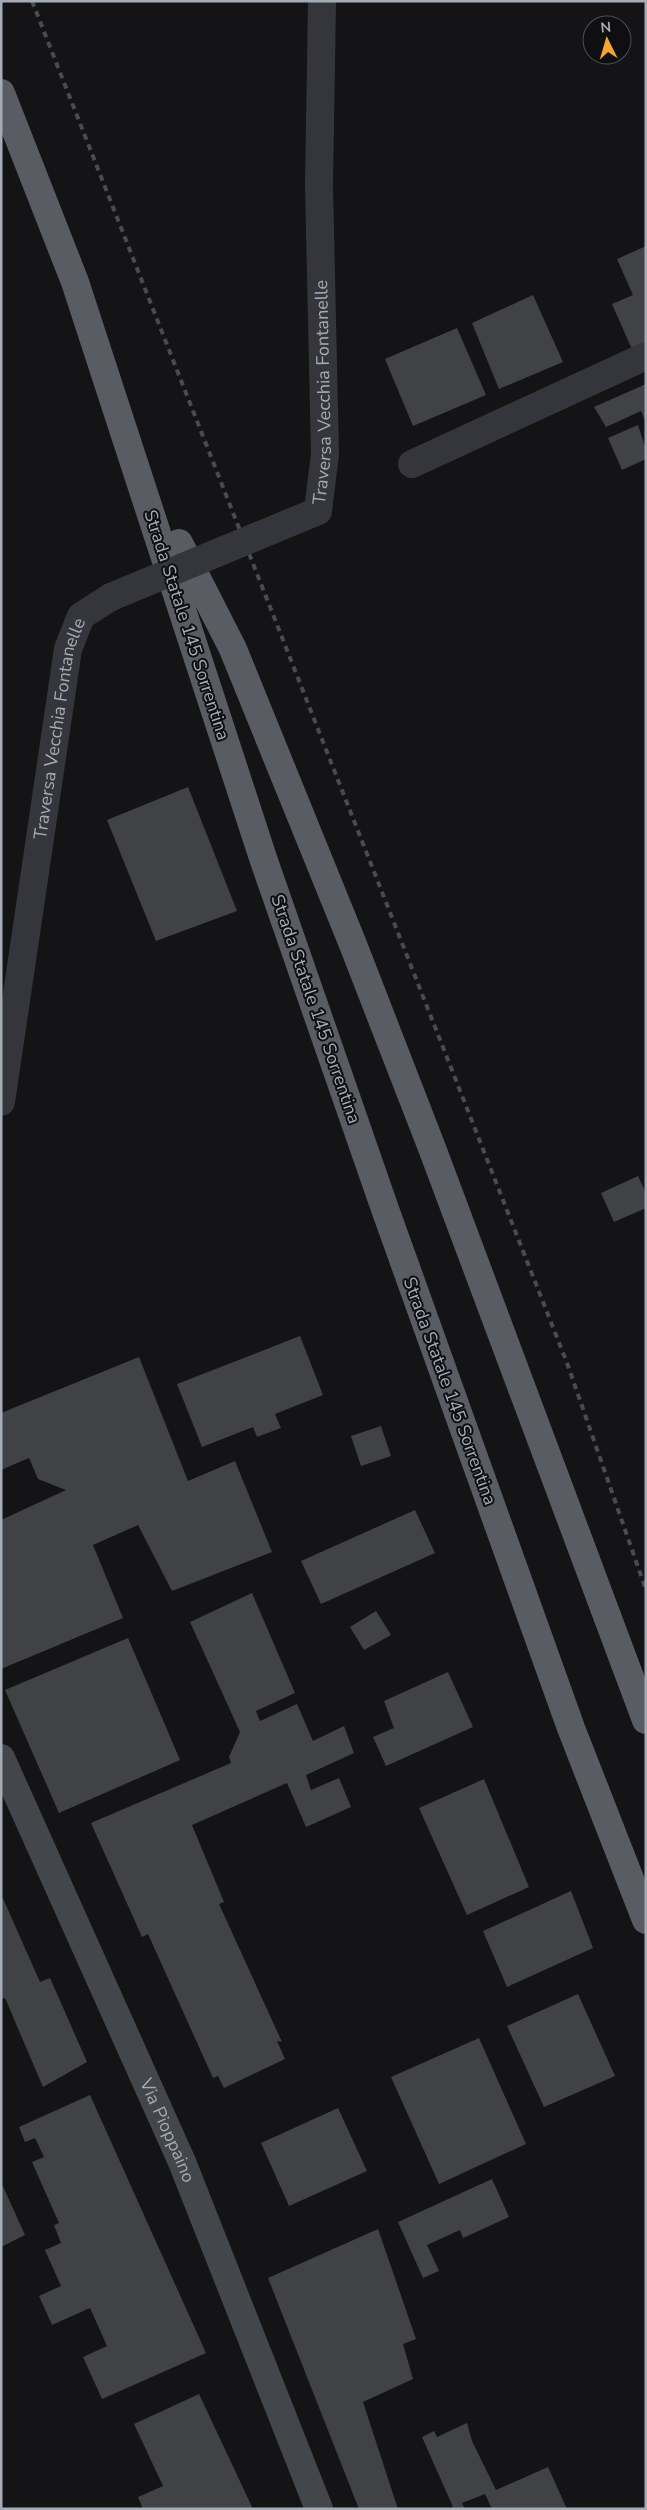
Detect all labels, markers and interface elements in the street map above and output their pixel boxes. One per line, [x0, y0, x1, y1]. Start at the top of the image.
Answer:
north arrow [582, 15, 632, 65]
text: N [600, 18, 612, 37]
street label: Traversa Vecchia Fontanelle [307, 280, 337, 506]
street label: Strada Statale 145 Sorrentina [138, 507, 236, 743]
street label: Traversa Vecchia Fontanelle [28, 614, 91, 841]
street label: Strada Statale 145 Sorrentina [265, 891, 367, 1127]
street label: Strada Statale 145 Sorrentina [398, 1274, 502, 1508]
street label: Via Pioppaino [134, 2074, 201, 2186]

